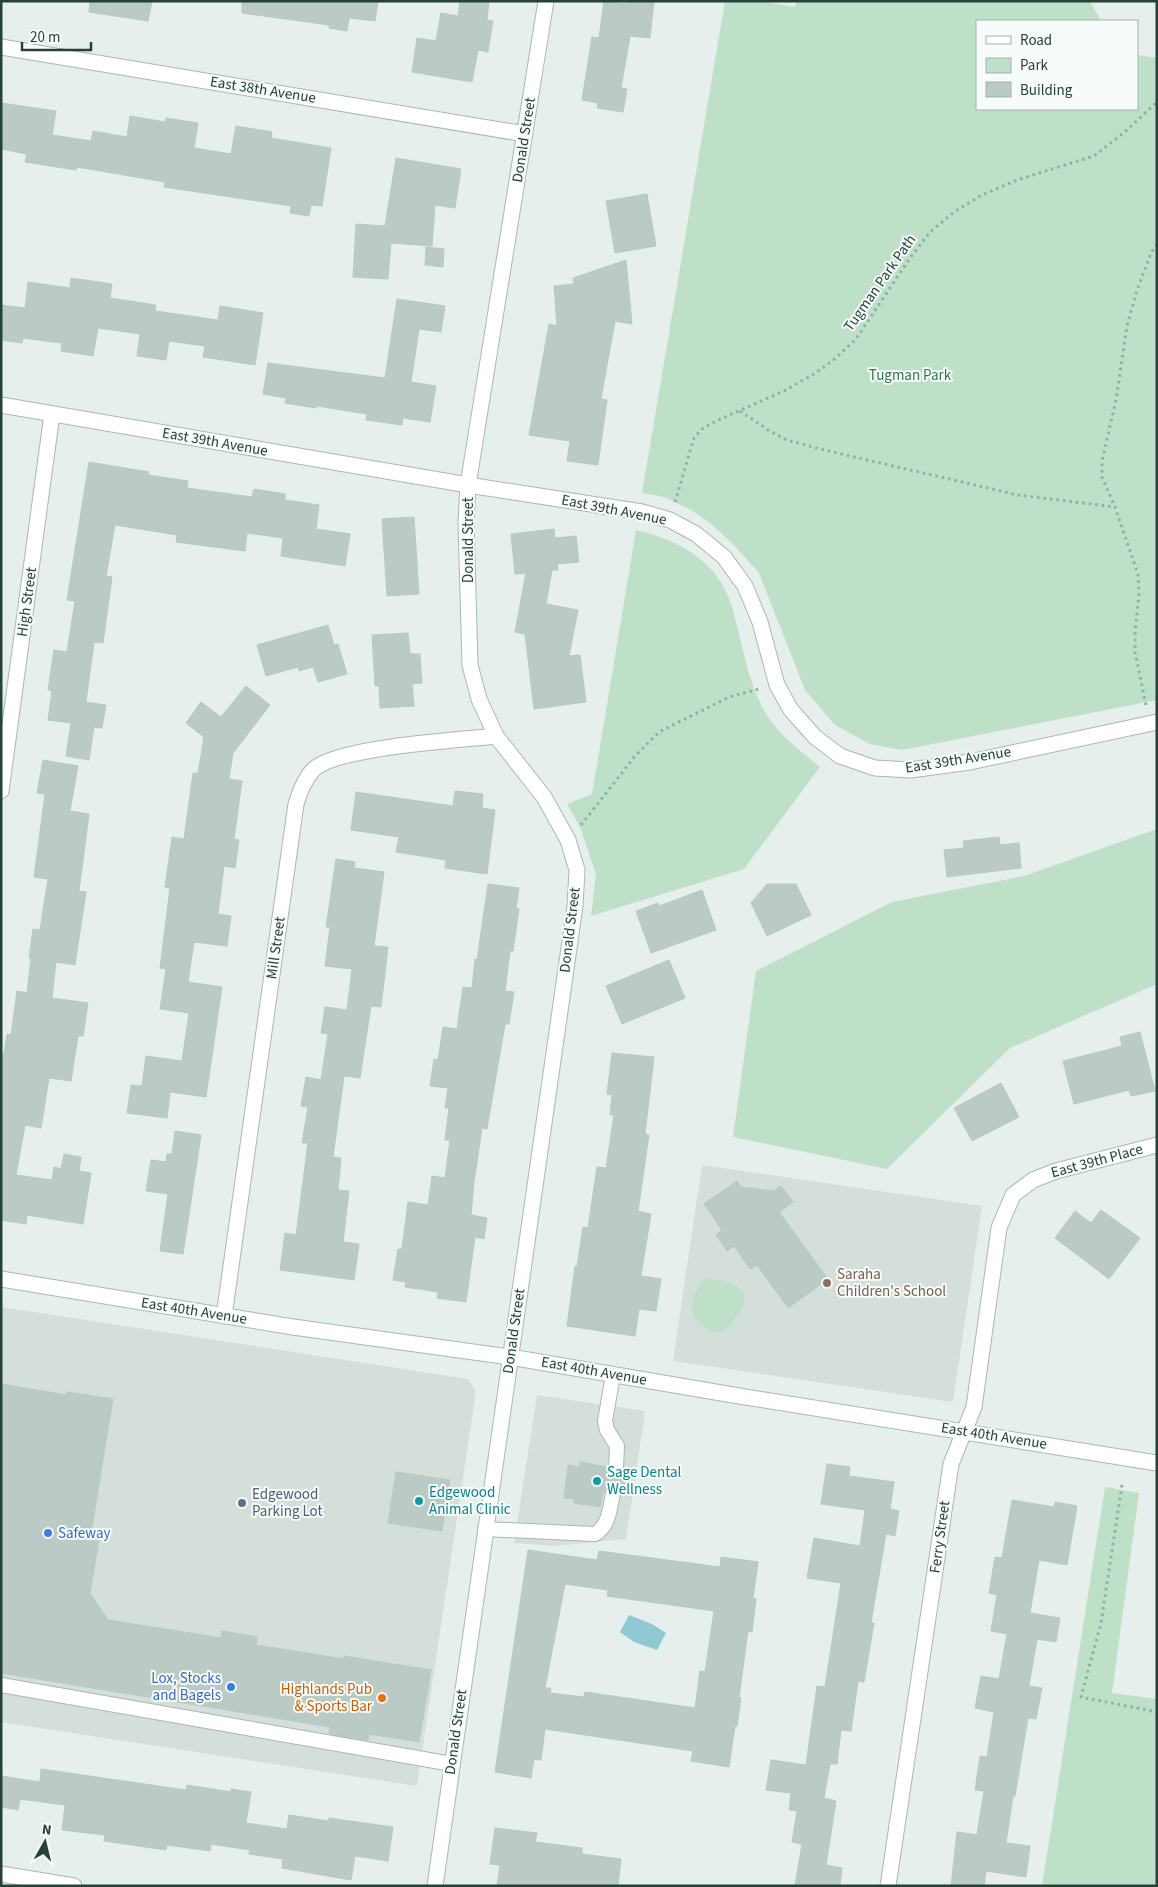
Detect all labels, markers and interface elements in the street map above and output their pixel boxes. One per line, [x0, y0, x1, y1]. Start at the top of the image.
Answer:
scale bar [22, 20, 91, 52]
legend [976, 20, 1138, 110]
text: 20 m [30, 27, 60, 48]
text: Road [1020, 30, 1052, 51]
text: Park [1020, 55, 1049, 76]
street label: East 38th Avenue [209, 71, 317, 109]
text: Building [1020, 80, 1073, 101]
street label: Donald Street [507, 96, 541, 184]
street label: Tugman Park Path [839, 230, 921, 336]
park label: Tugman Park [869, 365, 952, 386]
street label: East 39th Avenue [161, 422, 269, 462]
street label: East 39th Avenue [560, 489, 668, 531]
street label: Donald Street [458, 497, 479, 583]
street label: High Street [12, 566, 42, 638]
street label: East 39th Avenue [904, 741, 1012, 779]
street label: Donald Street [554, 886, 586, 974]
street label: Mill Street [261, 915, 291, 981]
street label: East 39th Place [1049, 1139, 1145, 1183]
place label: Saraha Children's School [837, 1264, 946, 1302]
marker: Saraha Children's School [821, 1277, 833, 1289]
street label: Donald Street [498, 1287, 530, 1375]
street label: East 40th Avenue [140, 1292, 248, 1330]
street label: East 40th Avenue [540, 1351, 648, 1391]
street label: East 40th Avenue [940, 1417, 1048, 1455]
place label: Sage Dental Wellness [607, 1462, 682, 1500]
marker: Sage Dental Wellness [591, 1475, 603, 1487]
place label: Edgewood Animal Clinic [429, 1482, 511, 1520]
place label: Edgewood Parking Lot [252, 1484, 323, 1522]
marker: Edgewood Animal Clinic [413, 1495, 425, 1507]
marker: Edgewood Parking Lot [236, 1497, 248, 1509]
street label: Ferry Street [925, 1499, 955, 1575]
place label: Safeway [58, 1523, 111, 1544]
marker: Safeway [42, 1527, 54, 1539]
place label: Lox, Stocks and Bagels [151, 1668, 221, 1706]
place label: Highlands Pub & Sports Bar [281, 1679, 373, 1717]
marker: Lox, Stocks and Bagels [225, 1681, 237, 1693]
street label: Donald Street [440, 1688, 472, 1776]
marker: Highlands Pub & Sports Bar [376, 1692, 388, 1704]
north arrow [20, 1817, 70, 1867]
text: N [41, 1820, 53, 1841]

